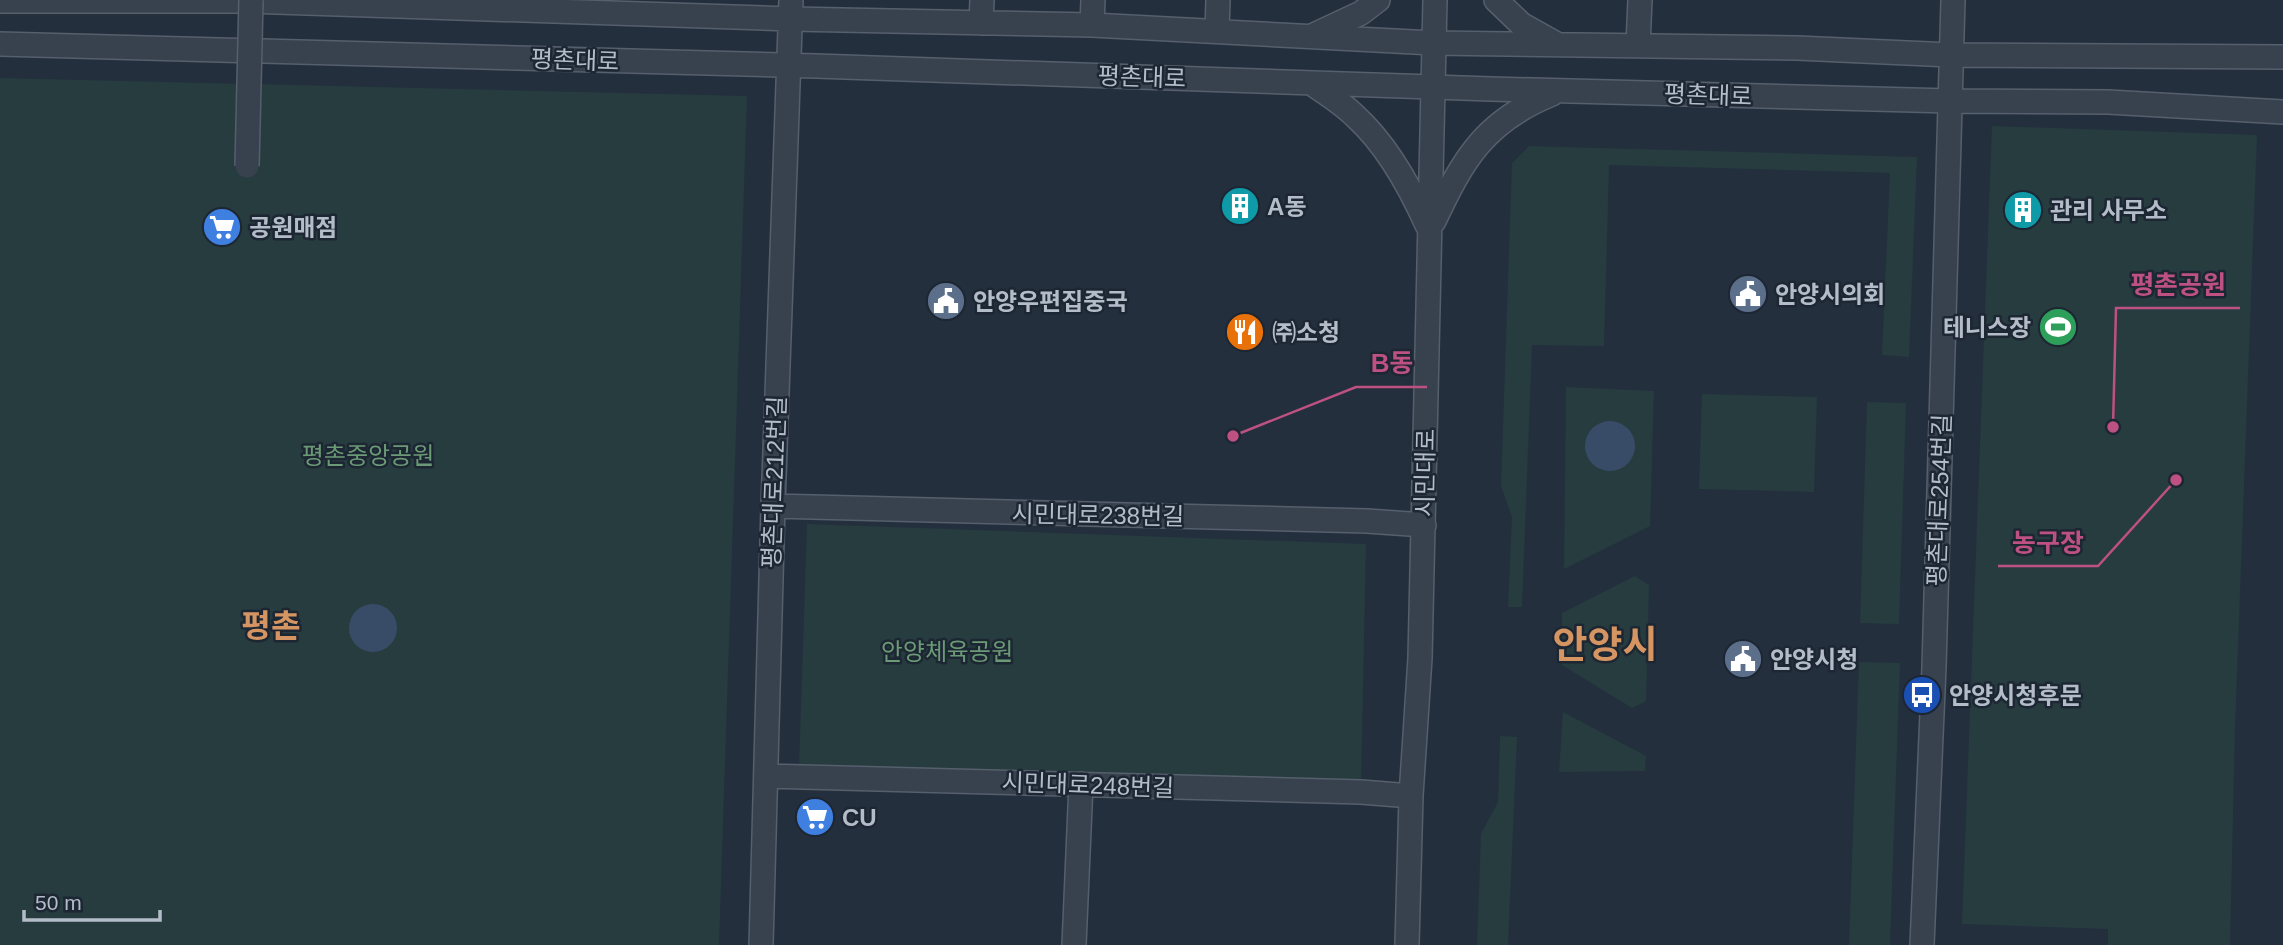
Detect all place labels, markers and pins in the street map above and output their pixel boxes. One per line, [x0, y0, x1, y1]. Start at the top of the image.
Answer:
building icon: A동 [1219, 185, 1261, 227]
building icon: 관리 사무소 [2002, 189, 2044, 231]
place label: A동 [1267, 193, 1306, 220]
place label: 관리 사무소 [2050, 197, 2167, 224]
supermarket icon: 공원매점 [201, 206, 243, 248]
place label: 공원매점 [249, 214, 337, 241]
callout: 평촌공원 [2116, 261, 2240, 308]
public building icon: 안양시의회 [1727, 273, 1769, 315]
public building icon: 안양우편집중국 [925, 280, 967, 322]
place label: 안양시의회 [1775, 281, 1885, 308]
place label: 안양우편집중국 [973, 288, 1128, 315]
sports icon: 테니스장 [2037, 306, 2079, 348]
restaurant icon: ㈜소청 [1224, 311, 1266, 353]
place label: 테니스장 [1943, 314, 2031, 341]
place label: ㈜소청 [1272, 319, 1340, 346]
callout: B동 [1356, 340, 1427, 387]
callout: 농구장 [1998, 519, 2098, 566]
public building icon: 안양시청 [1722, 638, 1764, 680]
place label: 안양시청 [1770, 646, 1858, 673]
bus stop icon: 안양시청후문 [1901, 674, 1943, 716]
place label: 안양시청후문 [1949, 682, 2081, 709]
supermarket icon: CU [794, 796, 836, 838]
place label: CU [842, 804, 877, 831]

